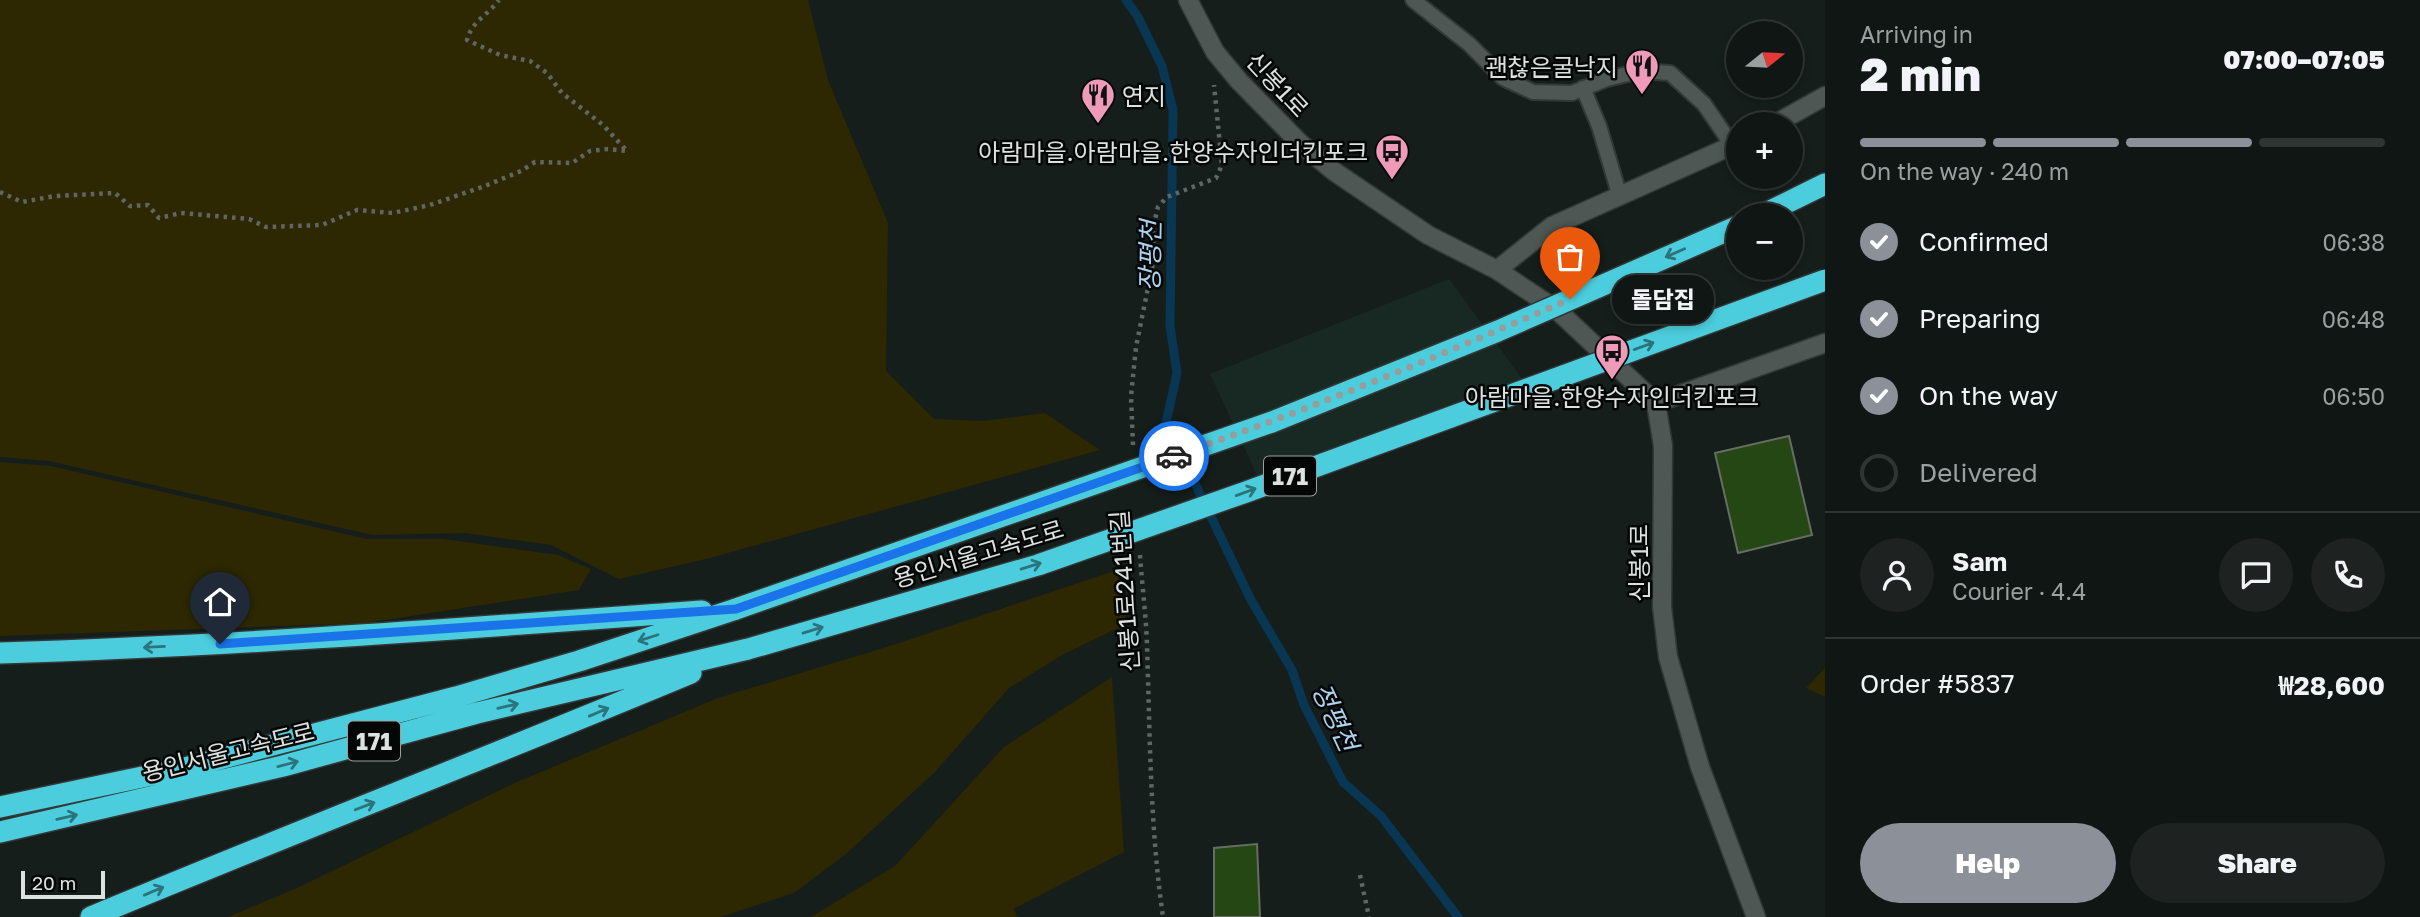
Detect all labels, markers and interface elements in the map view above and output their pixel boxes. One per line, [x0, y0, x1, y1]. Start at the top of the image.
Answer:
text: Arriving in [1860, 20, 1973, 48]
north arrow [1726, 21, 1802, 98]
map controls [1726, 21, 1803, 280]
text: 07:00–07:05 [2223, 44, 2385, 75]
street label: 신봉1로 [1241, 46, 1315, 122]
text: 2 min [1860, 46, 1981, 101]
restaurant icon: 괜찮은굴낙지 [1623, 47, 1661, 96]
place label: 괜찮은굴낙지 [1486, 52, 1618, 81]
restaurant icon: 연지 [1079, 76, 1117, 125]
place label: 연지 [1122, 81, 1166, 110]
button: + [1726, 112, 1803, 189]
bus stop icon: 아람마을.아람마을.한양수자인더킨포크 [1373, 132, 1411, 181]
place label: 아람마을.아람마을.한양수자인더킨포크 [978, 137, 1368, 166]
text: On the way · 240 m [1860, 157, 2069, 185]
button: − [1726, 203, 1803, 280]
water label: 장평천 [1134, 217, 1166, 292]
icon: check [1860, 223, 1898, 261]
text: Confirmed [1919, 226, 2049, 257]
pin [1540, 227, 1600, 299]
text: 06:38 [2322, 228, 2385, 256]
icon: bag [1551, 238, 1589, 276]
one-way arrow [1665, 247, 1686, 260]
callout: 돌담집 [1612, 274, 1714, 324]
text: 돌담집 [1631, 285, 1695, 313]
icon: check [1860, 300, 1898, 338]
text: Preparing [1919, 303, 2041, 334]
text: 06:48 [2322, 305, 2385, 333]
bus stop icon: 아람마을.한양수자인더킨포크 [1593, 332, 1631, 381]
one-way arrow [1632, 339, 1654, 351]
icon: check [1860, 377, 1898, 415]
text: On the way [1919, 380, 2058, 411]
place label: 아람마을.한양수자인더킨포크 [1465, 382, 1759, 411]
text: 06:50 [2322, 382, 2385, 410]
courier [1139, 421, 1209, 491]
icon: car [1155, 437, 1193, 475]
road number: 171 [1264, 456, 1316, 496]
text: Delivered [1919, 457, 2038, 488]
one-way arrow [1235, 485, 1257, 497]
street label: 신봉1로241번길 [1104, 509, 1144, 673]
street label: 용인서울고속도로 [889, 513, 1067, 593]
street label: 신봉1로 [1624, 524, 1653, 602]
button: person [1860, 538, 1934, 612]
button: chat [2219, 538, 2293, 612]
button: phone [2311, 538, 2385, 612]
text: Sam [1952, 546, 2007, 577]
one-way arrow [1020, 559, 1042, 572]
pin [190, 572, 250, 644]
text: Courier · 4.4 [1952, 577, 2086, 605]
icon: home [201, 583, 239, 621]
one-way arrow [802, 623, 824, 636]
one-way arrow [637, 633, 659, 645]
one-way arrow [143, 641, 166, 654]
text: Order #5837 [1860, 668, 2014, 699]
text: ₩28,600 [2279, 670, 2385, 701]
water label: 정평천 [1306, 678, 1366, 759]
one-way arrow [496, 699, 519, 712]
one-way arrow [588, 704, 609, 717]
street label: 용인서울고속도로 [139, 716, 317, 786]
road number: 171 [348, 722, 400, 761]
one-way arrow [276, 757, 299, 770]
one-way arrow [354, 799, 376, 811]
one-way arrow [55, 810, 77, 823]
button: Help [1860, 823, 2116, 903]
button: Share [2130, 823, 2385, 903]
scale bar [21, 868, 105, 900]
text: 20 m [32, 871, 76, 894]
one-way arrow [143, 883, 164, 896]

